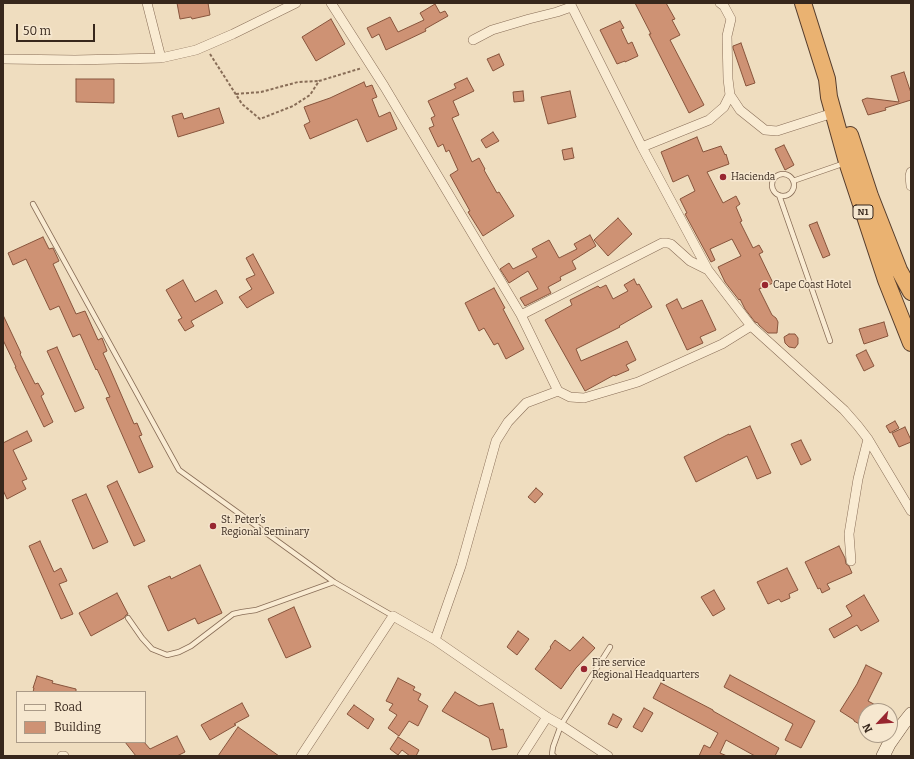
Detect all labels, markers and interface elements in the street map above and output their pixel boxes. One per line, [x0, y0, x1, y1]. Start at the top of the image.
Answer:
scale bar [18, 16, 97, 42]
text: 50 m [23, 24, 51, 38]
place label: Hacienda [731, 171, 775, 183]
marker: Hacienda [718, 172, 728, 182]
road number: N1 [853, 205, 873, 219]
place label: Cape Coast Hotel [773, 279, 851, 291]
marker: Cape Coast Hotel [760, 280, 770, 290]
place label: St. Peter’s Regional Seminary [221, 514, 309, 538]
marker: St. Peter’s Regional Seminary [208, 521, 218, 531]
place label: Fire service Regional Headquarters [592, 657, 699, 680]
marker: Fire service Regional Headquarters [579, 664, 589, 674]
legend [16, 691, 146, 743]
text: Road [54, 700, 82, 714]
north arrow [858, 703, 898, 743]
text: Building [54, 720, 101, 734]
text: N [860, 721, 875, 735]

